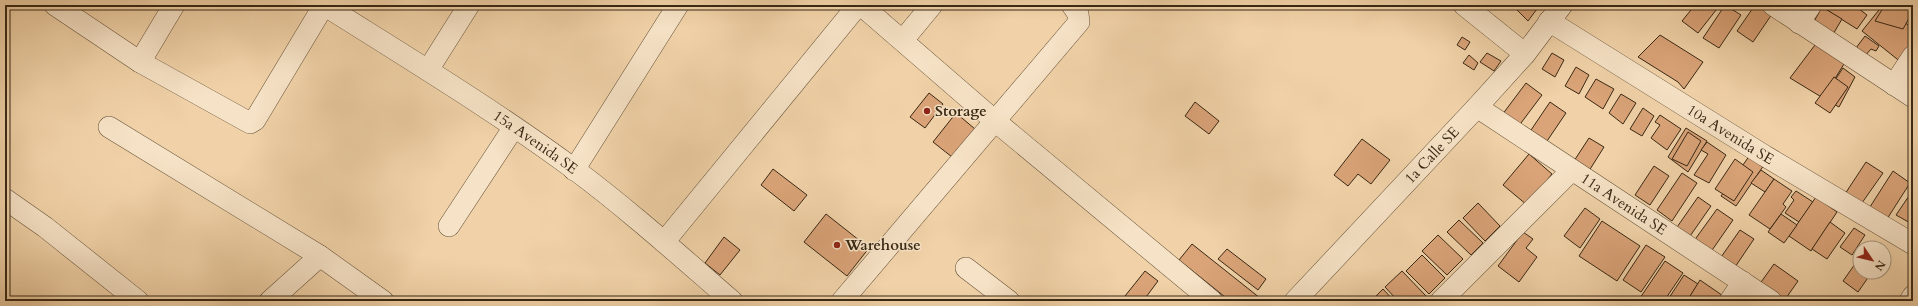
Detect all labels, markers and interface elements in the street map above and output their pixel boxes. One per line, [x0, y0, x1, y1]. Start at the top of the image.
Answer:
street label: 10a Avenida SE [1683, 100, 1778, 169]
place label: Storage [935, 101, 987, 121]
street label: 15a Avenida SE [489, 105, 582, 179]
marker: Storage [922, 106, 932, 116]
street label: 1a Calle SE [1400, 122, 1464, 188]
street label: 11a Avenida SE [1577, 168, 1671, 240]
place label: Warehouse [844, 235, 921, 255]
marker: Warehouse [832, 240, 842, 250]
north arrow [1852, 240, 1892, 280]
text: N [1871, 257, 1889, 274]

